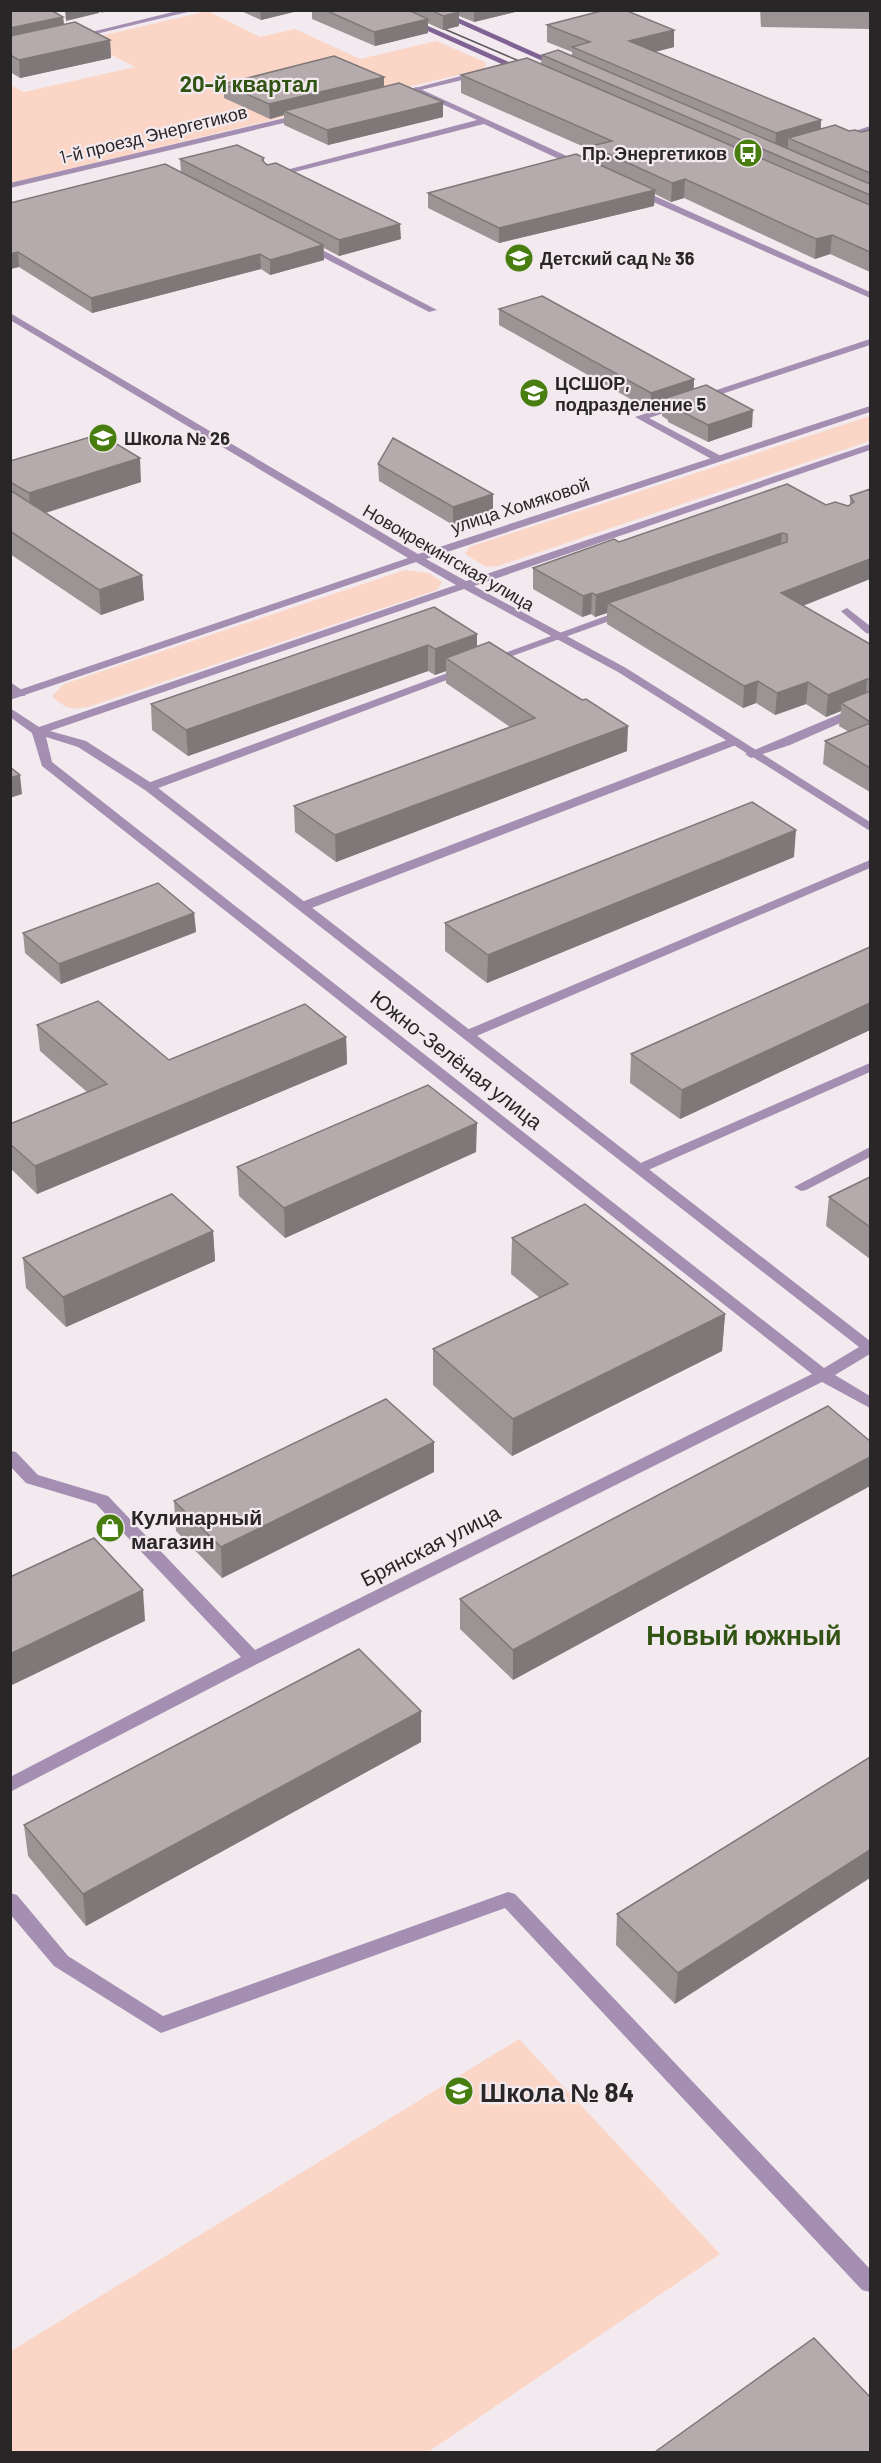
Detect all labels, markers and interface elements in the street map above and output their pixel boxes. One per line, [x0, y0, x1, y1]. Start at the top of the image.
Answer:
district label: 20-й квартал [180, 70, 318, 97]
street label: 1-й проезд Энергетиков [57, 100, 249, 168]
bus stop icon: Пр. Энергетиков [732, 137, 764, 169]
place label: Пр. Энергетиков [582, 142, 727, 164]
school or university icon: Детский сад № 36 [503, 242, 535, 274]
place label: Детский сад № 36 [540, 247, 695, 269]
place label: ЦСШОР, подразделение 5 [555, 372, 706, 415]
school or university icon: ЦСШОР, подразделение 5 [518, 377, 550, 409]
school or university icon: Школа № 26 [87, 422, 119, 454]
place label: Школа № 26 [124, 427, 230, 449]
street label: улица Хомяковой [448, 472, 592, 538]
street label: Новокрекингская улица [359, 499, 540, 616]
street label: Южно-Зелёная улица [366, 984, 548, 1134]
street label: Брянская улица [356, 1499, 504, 1591]
place label: Кулинарный магазин [131, 1504, 262, 1553]
shop icon: Кулинарный магазин [94, 1512, 126, 1544]
district label: Новый южный [646, 1618, 842, 1650]
school or university icon: Школа № 84 [443, 2075, 475, 2107]
place label: Школа № 84 [480, 2076, 634, 2107]

